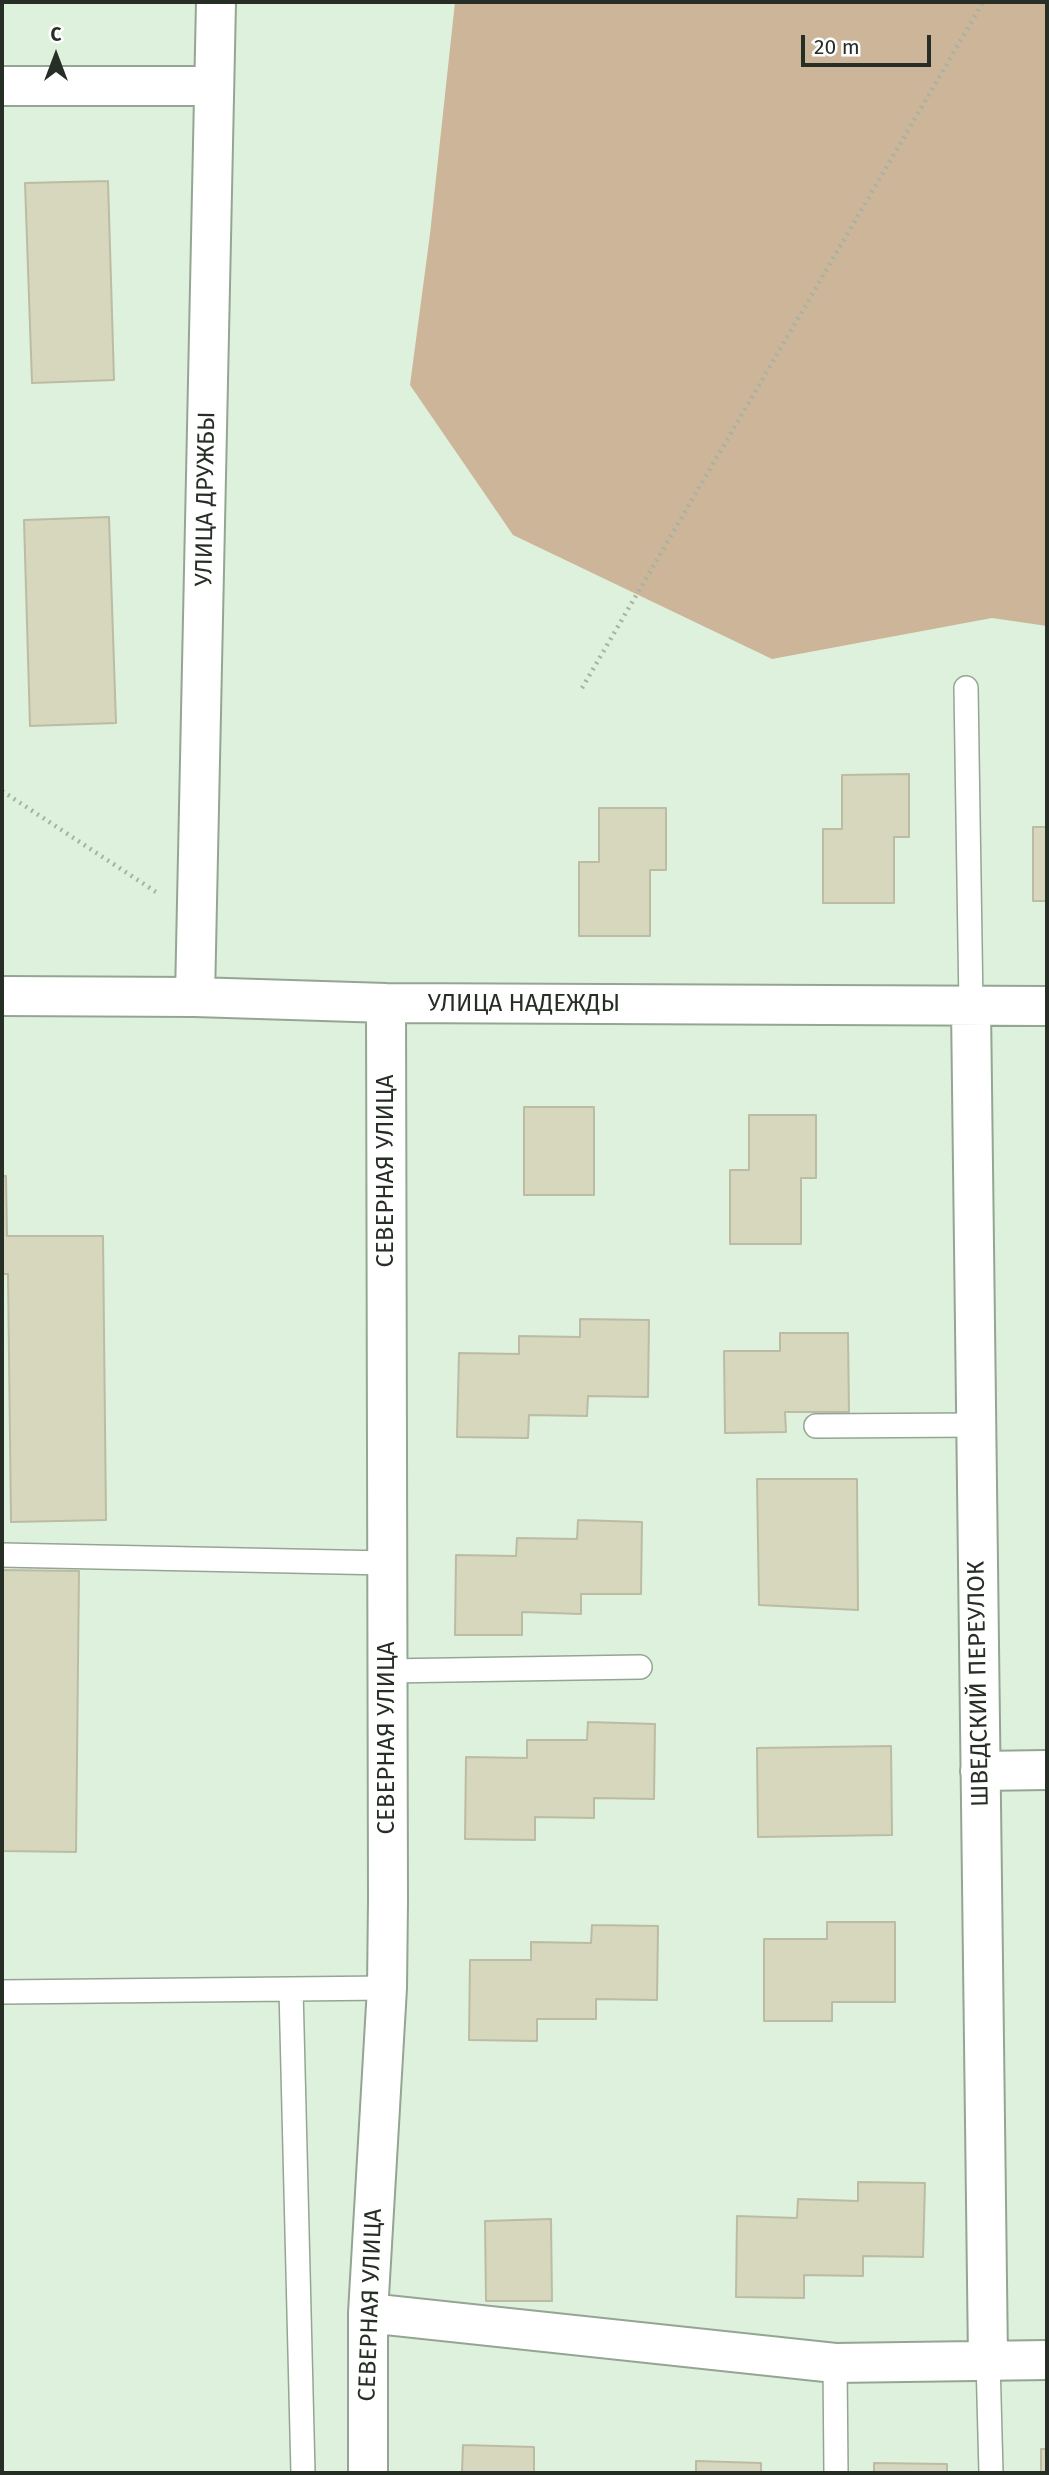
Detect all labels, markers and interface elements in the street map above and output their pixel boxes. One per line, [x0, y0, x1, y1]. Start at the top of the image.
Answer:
north arrow [21, 21, 91, 91]
scale bar [804, 21, 934, 65]
text: С [51, 23, 61, 46]
text: 20 m [814, 34, 860, 60]
street label: УЛИЦА ДРУЖБЫ [190, 411, 222, 587]
street label: УЛИЦА НАДЕЖДЫ [428, 990, 620, 1018]
street label: СЕВЕРНАЯ УЛИЦА [372, 1075, 400, 1267]
street label: ШВЕДСКИЙ ПЕРЕУЛОК [962, 1561, 996, 1807]
street label: СЕВЕРНАЯ УЛИЦА [373, 1642, 401, 1834]
street label: СЕВЕРНАЯ УЛИЦА [353, 2208, 389, 2402]

